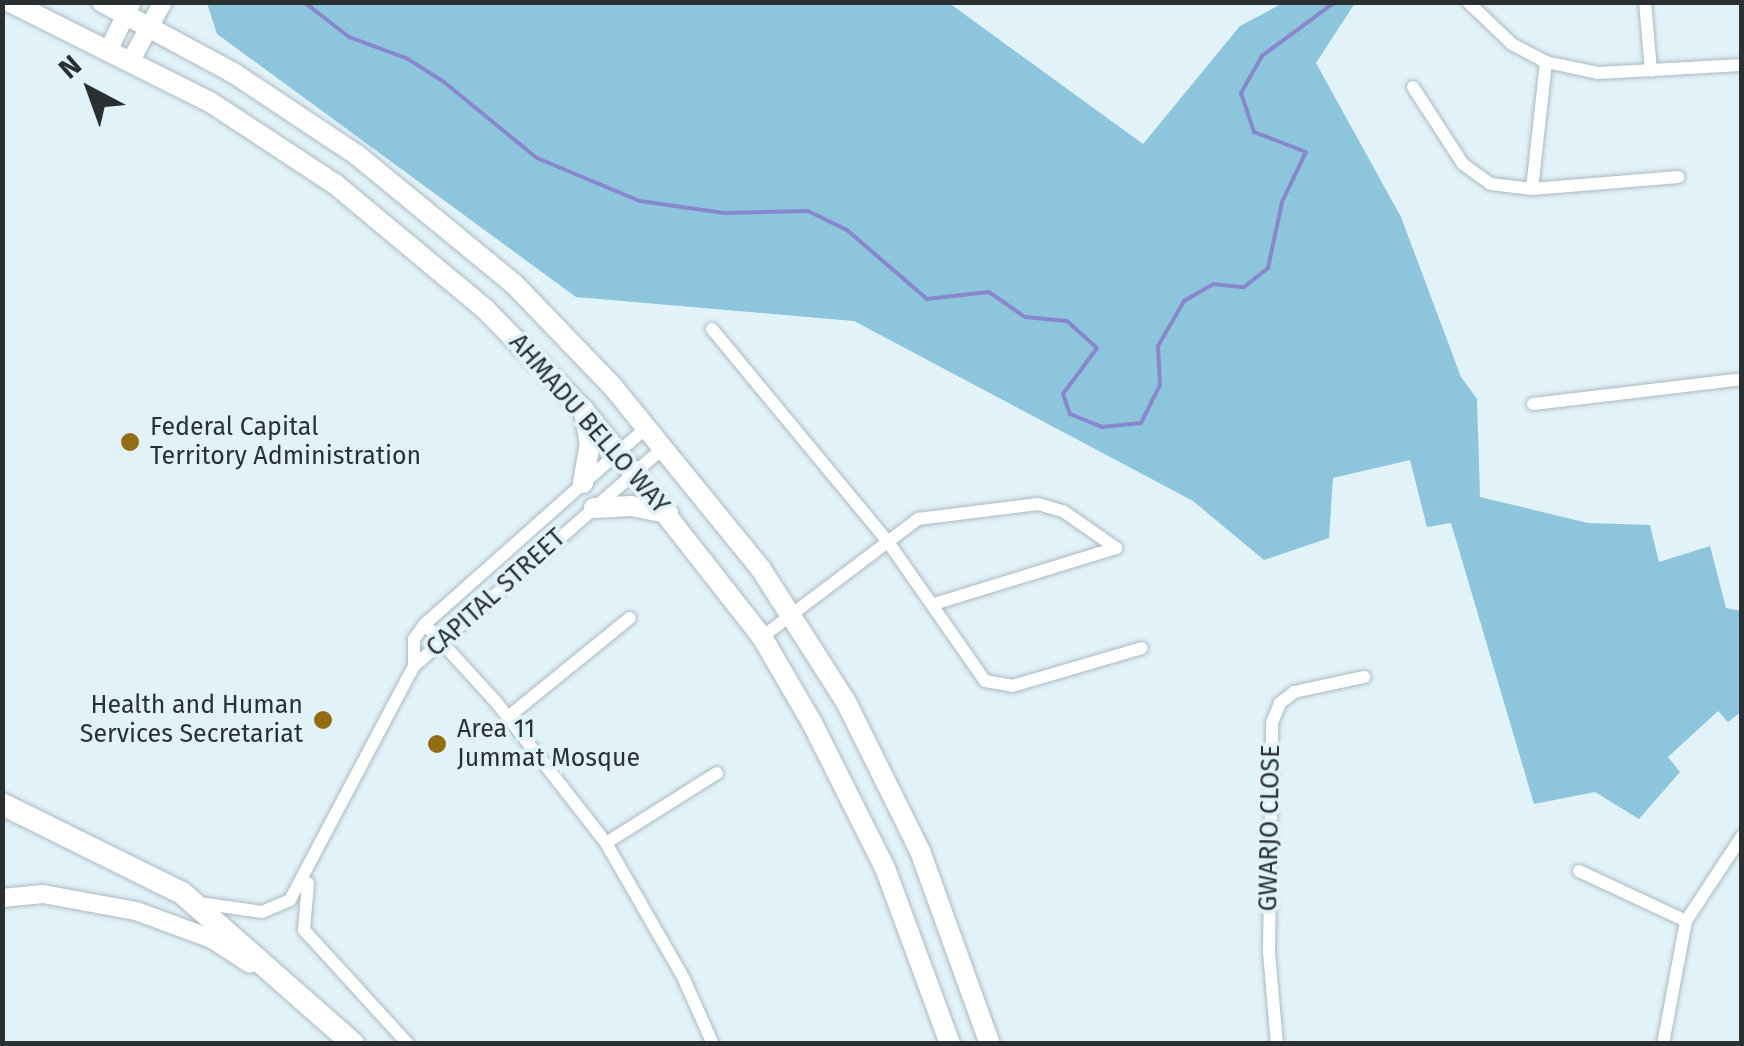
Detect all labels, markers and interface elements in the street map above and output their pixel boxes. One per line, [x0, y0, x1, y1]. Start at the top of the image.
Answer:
north arrow [40, 40, 140, 140]
text: N [52, 48, 88, 86]
street label: AHMADU BELLO WAY [503, 328, 675, 520]
place label: Federal Capital Territory Administration [150, 413, 421, 472]
marker: Federal Capital Territory Administration [119, 431, 141, 453]
street label: CAPITAL STREET [421, 523, 571, 663]
place label: Health and Human Services Secretariat [80, 691, 303, 750]
marker: Health and Human Services Secretariat [312, 709, 334, 731]
place label: Area 11 Jummat Mosque [457, 715, 640, 774]
marker: Area 11 Jummat Mosque [426, 733, 448, 755]
street label: GWARJO CLOSE [1254, 744, 1286, 912]

